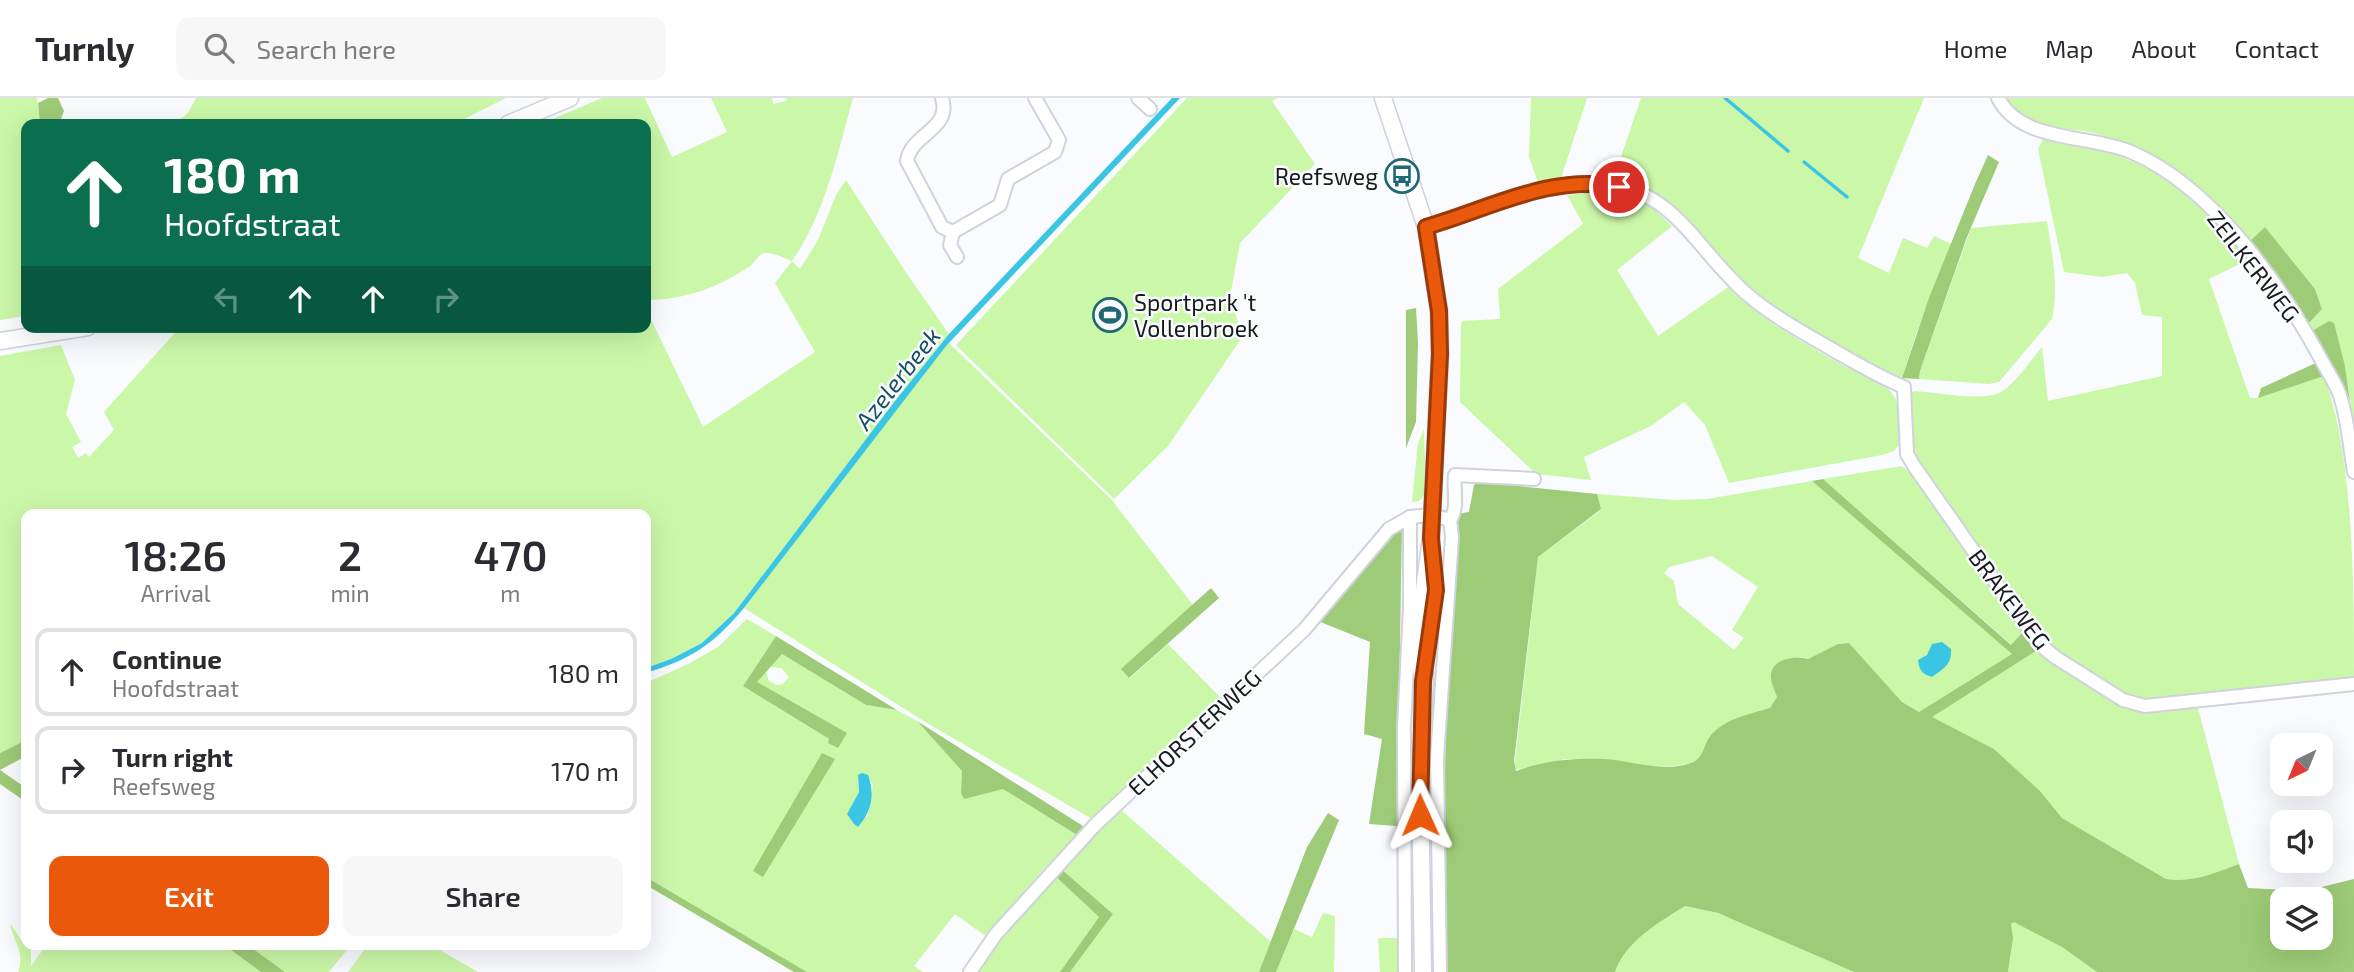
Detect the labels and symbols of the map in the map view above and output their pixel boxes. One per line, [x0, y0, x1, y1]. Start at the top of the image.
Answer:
bus stop icon: Reefsweg [1383, 157, 1421, 195]
pin [1589, 157, 1649, 217]
place label: Reefsweg [1275, 162, 1378, 190]
street label: ZEILKERWEG [2202, 205, 2306, 327]
place label: Sportpark 't Vollenbroek [1134, 288, 1259, 342]
sports icon: Sportpark 't Vollenbroek [1091, 296, 1129, 334]
water label: Azelerbeek [848, 321, 946, 436]
street label: BRAKEWEG [1963, 543, 2057, 655]
street label: ELHORSTERWEG [1122, 663, 1266, 801]
north arrow [2270, 733, 2333, 796]
position arrow [1383, 778, 1457, 852]

